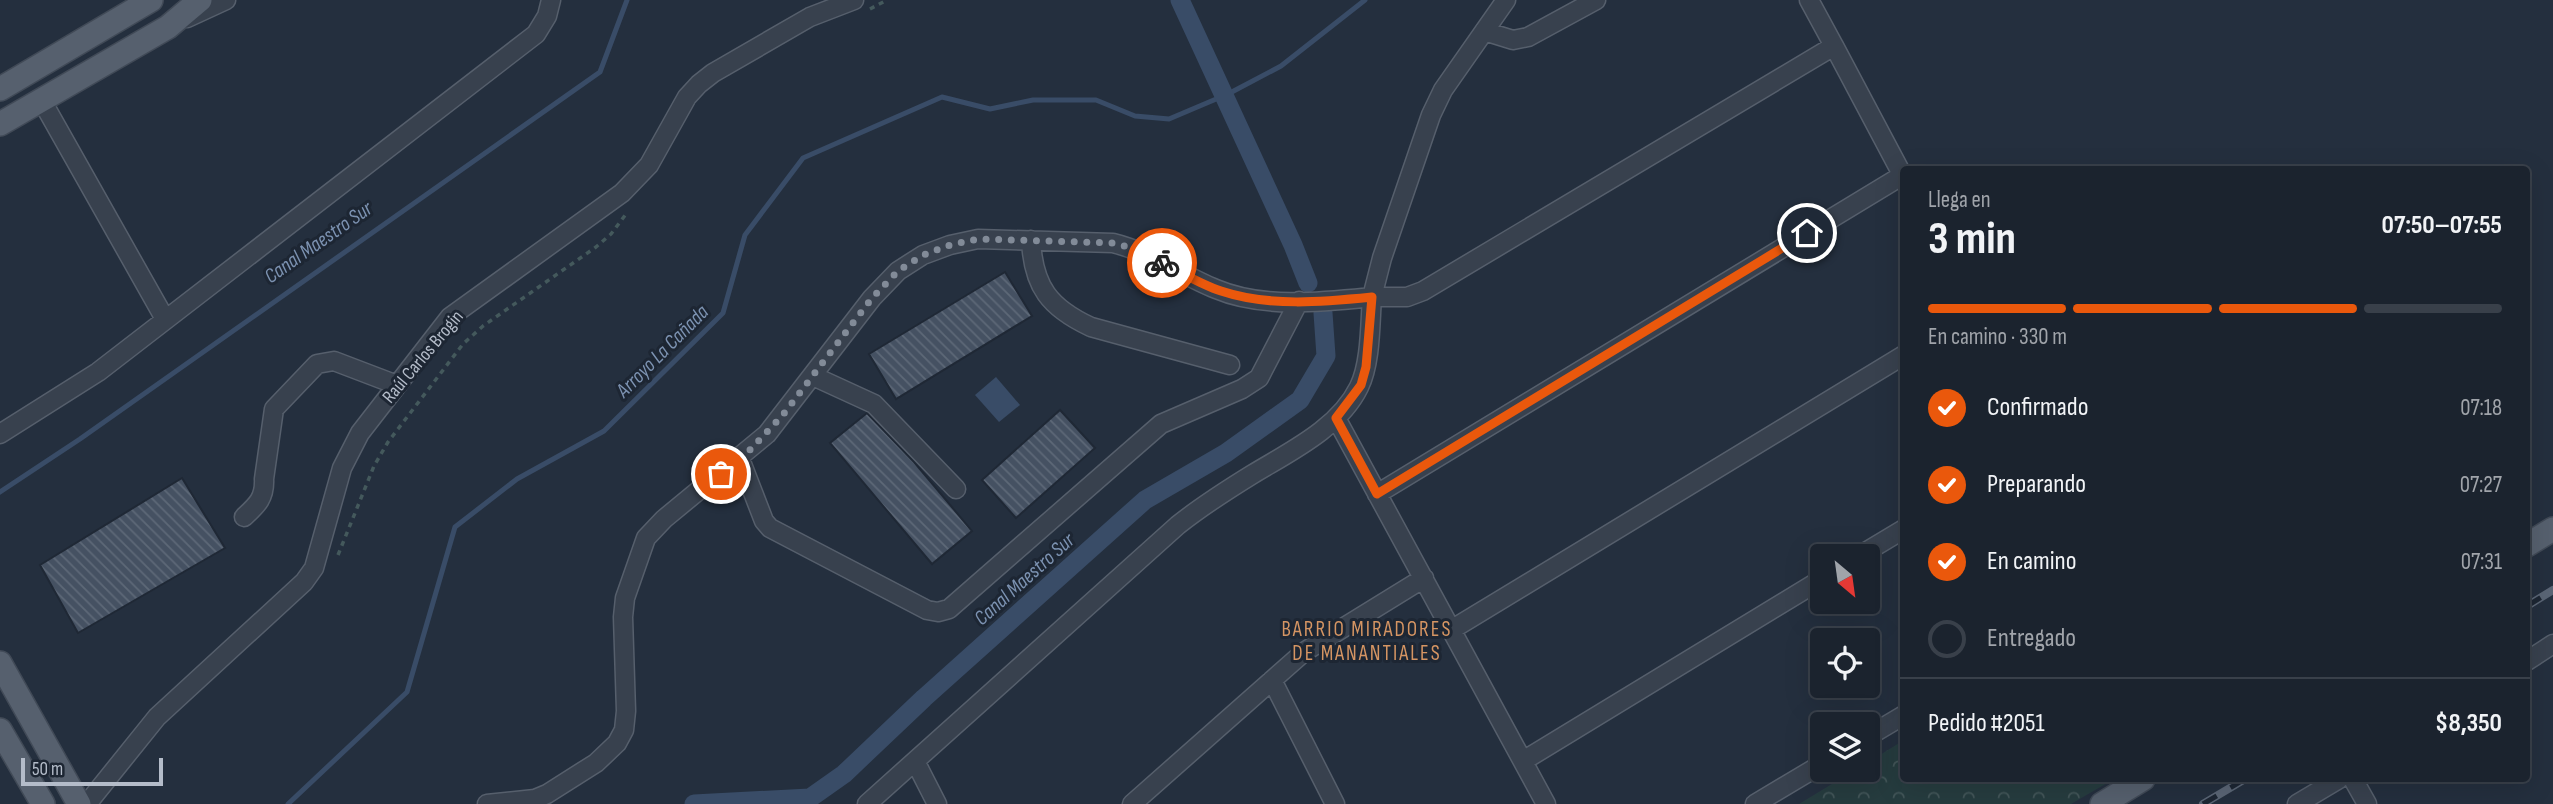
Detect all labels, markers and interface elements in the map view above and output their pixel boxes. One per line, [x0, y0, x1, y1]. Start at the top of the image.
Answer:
text: Llega en [1928, 186, 1991, 214]
water label: Canal Maestro Sur [259, 195, 378, 289]
pin [1777, 203, 1837, 263]
text: 07:50–07:55 [2382, 210, 2502, 241]
text: 3 min [1928, 212, 2016, 267]
icon: home [1788, 214, 1826, 252]
courier [1127, 228, 1197, 298]
icon: bike [1143, 244, 1181, 282]
water label: Arroyo La Cañada [610, 300, 714, 404]
street label: Raúl Carlos Brogin [378, 306, 469, 408]
text: En camino · 330 m [1928, 323, 2067, 351]
icon: check [1928, 389, 1966, 427]
text: Confirmado [1987, 392, 2088, 423]
text: 07:18 [2460, 394, 2502, 422]
pin [691, 444, 751, 504]
icon: bag [702, 455, 740, 493]
icon: check [1928, 466, 1966, 504]
text: Preparando [1987, 469, 2086, 500]
text: 07:27 [2460, 471, 2502, 499]
water label: Canal Maestro Sur [969, 527, 1080, 631]
icon: check [1928, 543, 1966, 581]
north arrow [1810, 544, 1880, 614]
map controls [1810, 544, 1880, 782]
text: En camino [1987, 546, 2077, 577]
text: 07:31 [2461, 548, 2502, 576]
district label: BARRIO MIRADORES DE MANANTIALES [1282, 617, 1452, 666]
text: Entregado [1987, 623, 2076, 654]
button: locate [1810, 628, 1880, 698]
text: Pedido #2051 [1928, 708, 2045, 739]
text: $8,350 [2435, 708, 2502, 739]
button: layers [1810, 712, 1880, 782]
scale bar [21, 755, 163, 787]
text: 50 m [32, 758, 63, 781]

